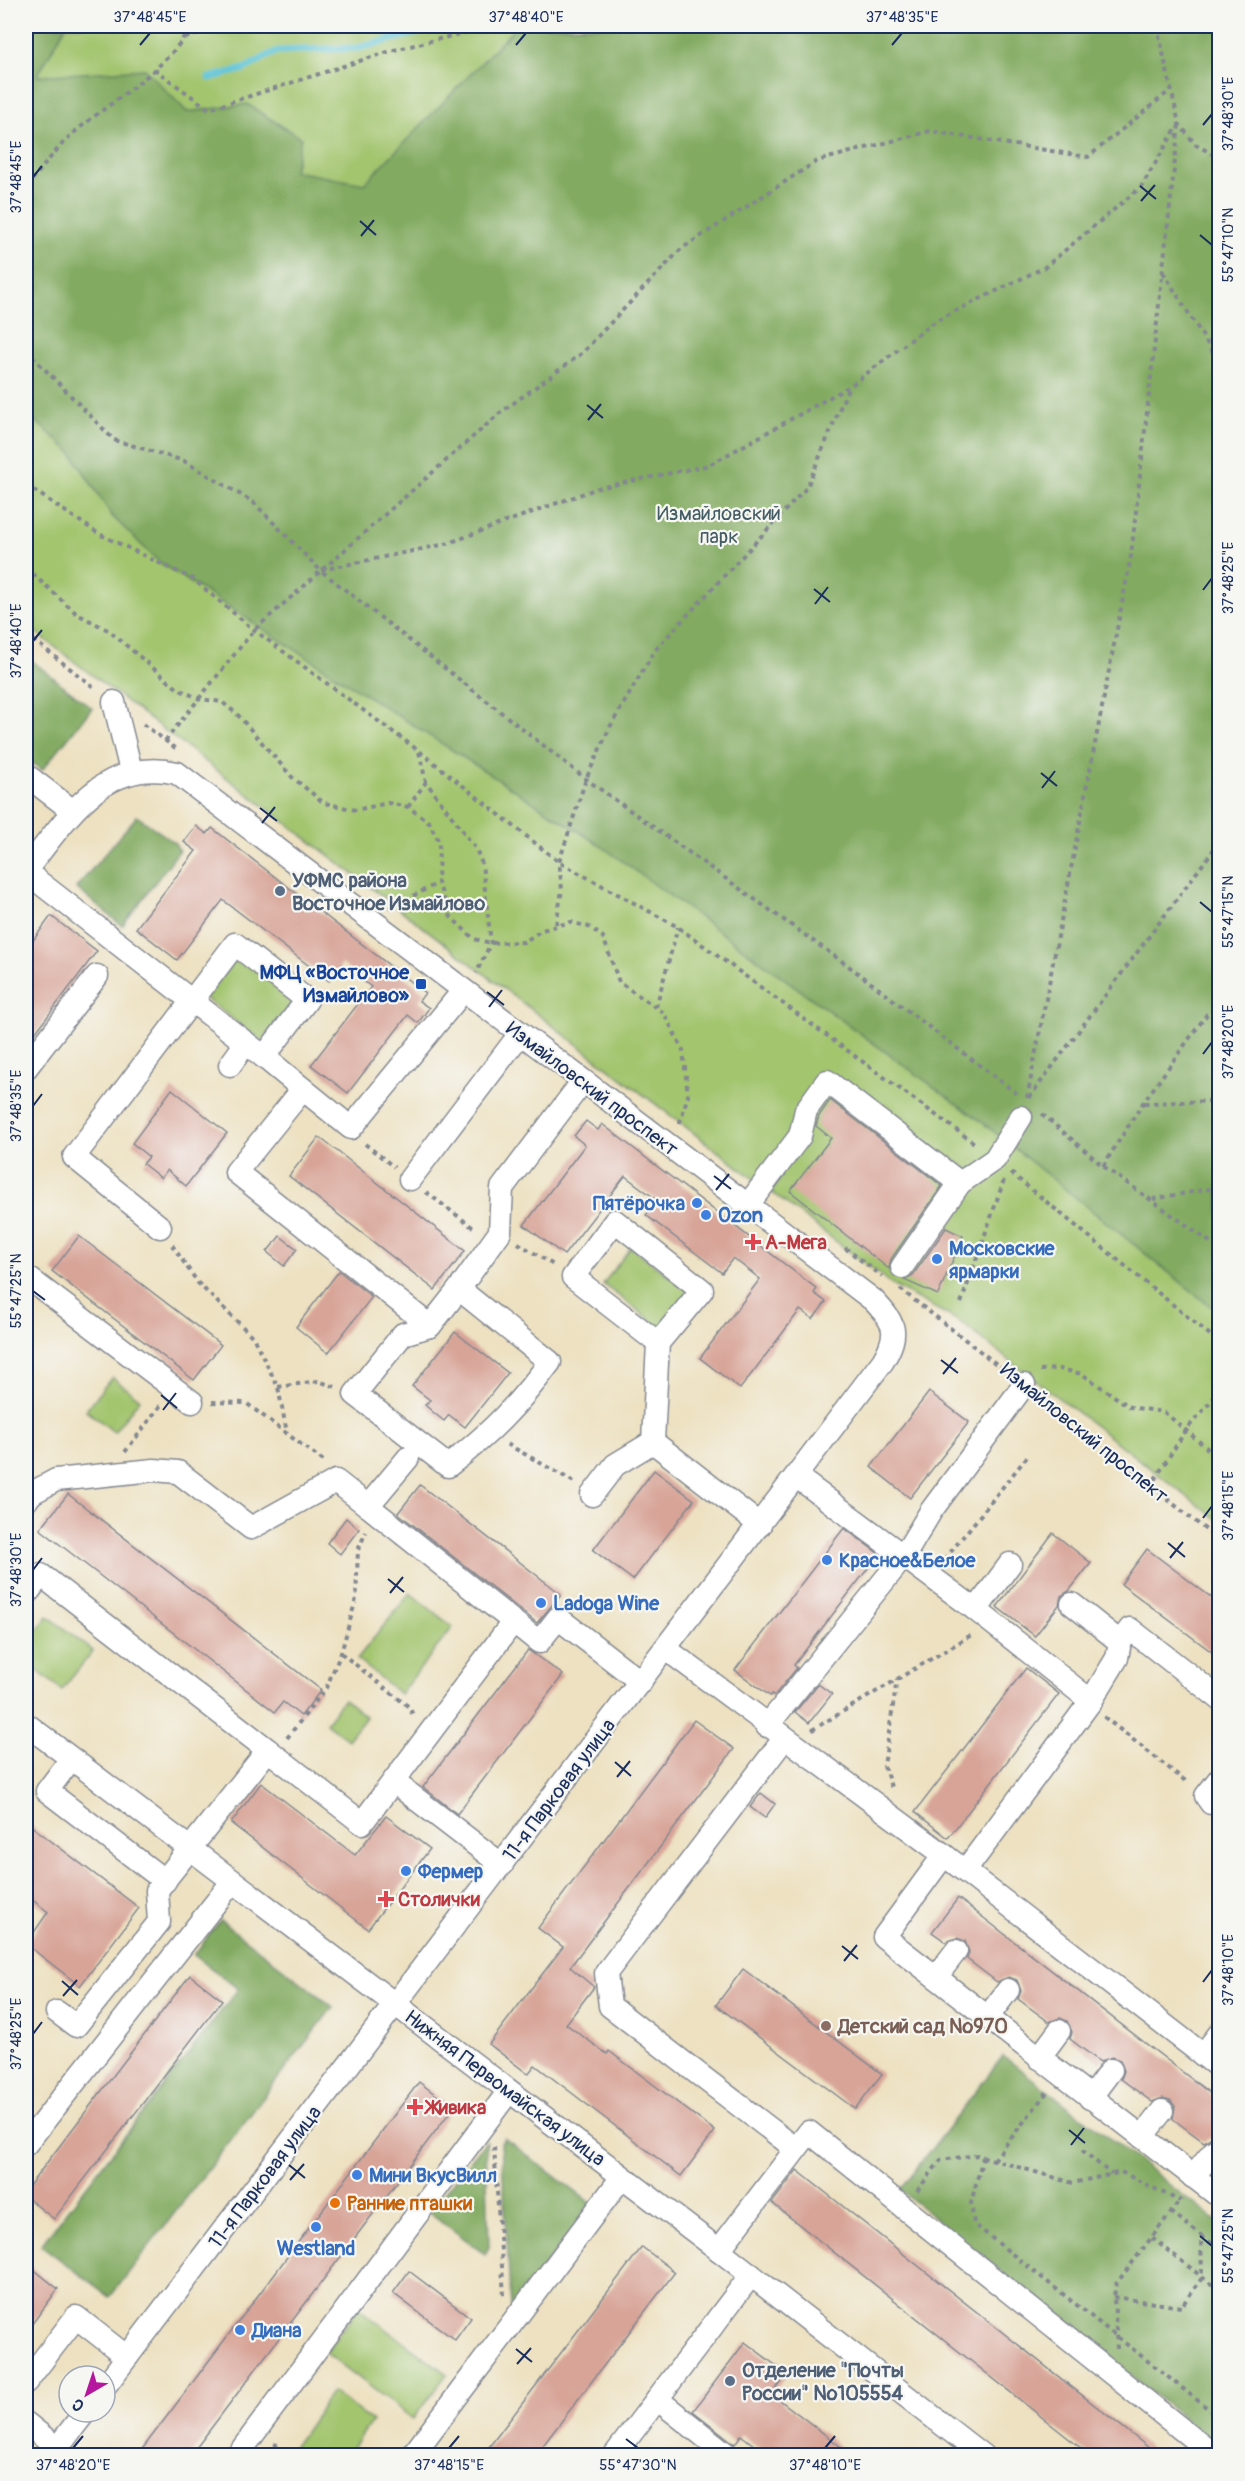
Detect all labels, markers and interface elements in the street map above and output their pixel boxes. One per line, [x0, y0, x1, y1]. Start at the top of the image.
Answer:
text: 37°48'45"E [114, 8, 187, 27]
text: 37°48'40"E [489, 8, 564, 27]
text: 37°48'35"E [866, 8, 938, 27]
text: 37°48'30"E [1219, 77, 1238, 151]
text: 37°48'45"E [7, 140, 26, 213]
text: 55°47'10"N [1219, 208, 1238, 282]
park label: Измайловский парк [657, 501, 781, 549]
text: 37°48'25"E [1219, 542, 1238, 614]
text: 37°48'40"E [7, 603, 26, 678]
place label: УФМС района Восточное Измайлово [292, 868, 485, 916]
text: 55°47'15"N [1219, 876, 1238, 948]
marker: УФМС района Восточное Измайлово [273, 884, 287, 898]
place label: МФЦ «Восточное Измайлово» [259, 960, 410, 1008]
marker: МФЦ «Восточное Измайлово» [414, 977, 428, 991]
text: 37°48'20"E [1219, 1004, 1238, 1079]
street label: Измайловский проспект [501, 1016, 683, 1162]
text: 37°48'35"E [7, 1070, 26, 1142]
place label: Пятёрочка [593, 1191, 685, 1216]
marker: Пятёрочка [690, 1196, 704, 1210]
place label: Ozon [718, 1203, 763, 1228]
marker: Ozon [699, 1208, 713, 1222]
place label: А-Мега [765, 1230, 827, 1255]
marker: А-Мега [746, 1235, 760, 1249]
place label: Московские ярмарки [949, 1236, 1056, 1284]
marker: Московские ярмарки [930, 1252, 944, 1266]
text: 55°47'25"N [7, 1253, 26, 1329]
street label: Измайловский проспект [995, 1358, 1173, 1508]
text: 37°48'15"E [1219, 1471, 1238, 1541]
text: 37°48'30"E [7, 1533, 26, 1607]
place label: Красное&Белое [839, 1548, 977, 1573]
marker: Красное&Белое [820, 1553, 834, 1567]
place label: Ladoga Wine [553, 1591, 660, 1616]
marker: Ladoga Wine [534, 1596, 548, 1610]
street label: 11-я Парковая улица [497, 1714, 621, 1866]
place label: Фермер [417, 1859, 484, 1884]
marker: Фермер [399, 1864, 413, 1878]
place label: Столички [398, 1887, 480, 1912]
marker: Столички [379, 1892, 393, 1906]
text: 37°48'10"E [1219, 1934, 1238, 2006]
text: 37°48'25"E [7, 1998, 26, 2070]
street label: Нижняя Первомайская улица [400, 2004, 610, 2172]
place label: Детский сад №970 [837, 2014, 1008, 2039]
marker: Детский сад №970 [819, 2019, 833, 2033]
place label: Живика [424, 2095, 486, 2120]
marker: Живика [408, 2100, 422, 2114]
street label: 11-я Парковая улица [203, 2101, 327, 2253]
place label: Мини ВкусВилл [369, 2163, 497, 2188]
marker: Мини ВкусВилл [350, 2168, 364, 2182]
place label: Ранние пташки [347, 2191, 472, 2216]
marker: Ранние пташки [328, 2196, 342, 2210]
text: 55°47'25"N [1219, 2208, 1238, 2284]
marker: Westland [309, 2220, 323, 2234]
place label: Westland [277, 2236, 355, 2261]
place label: Диана [251, 2318, 301, 2343]
marker: Диана [233, 2323, 247, 2337]
place label: Отделение "Почты России" №105554 [742, 2358, 904, 2406]
north arrow [57, 2364, 117, 2424]
marker: Отделение "Почты России" №105554 [723, 2374, 737, 2388]
text: С [68, 2394, 88, 2416]
text: 37°48'20"E [36, 2456, 111, 2475]
text: 37°48'15"E [414, 2456, 484, 2475]
text: 55°47'30"N [599, 2456, 677, 2475]
text: 37°48'10"E [789, 2456, 861, 2475]

